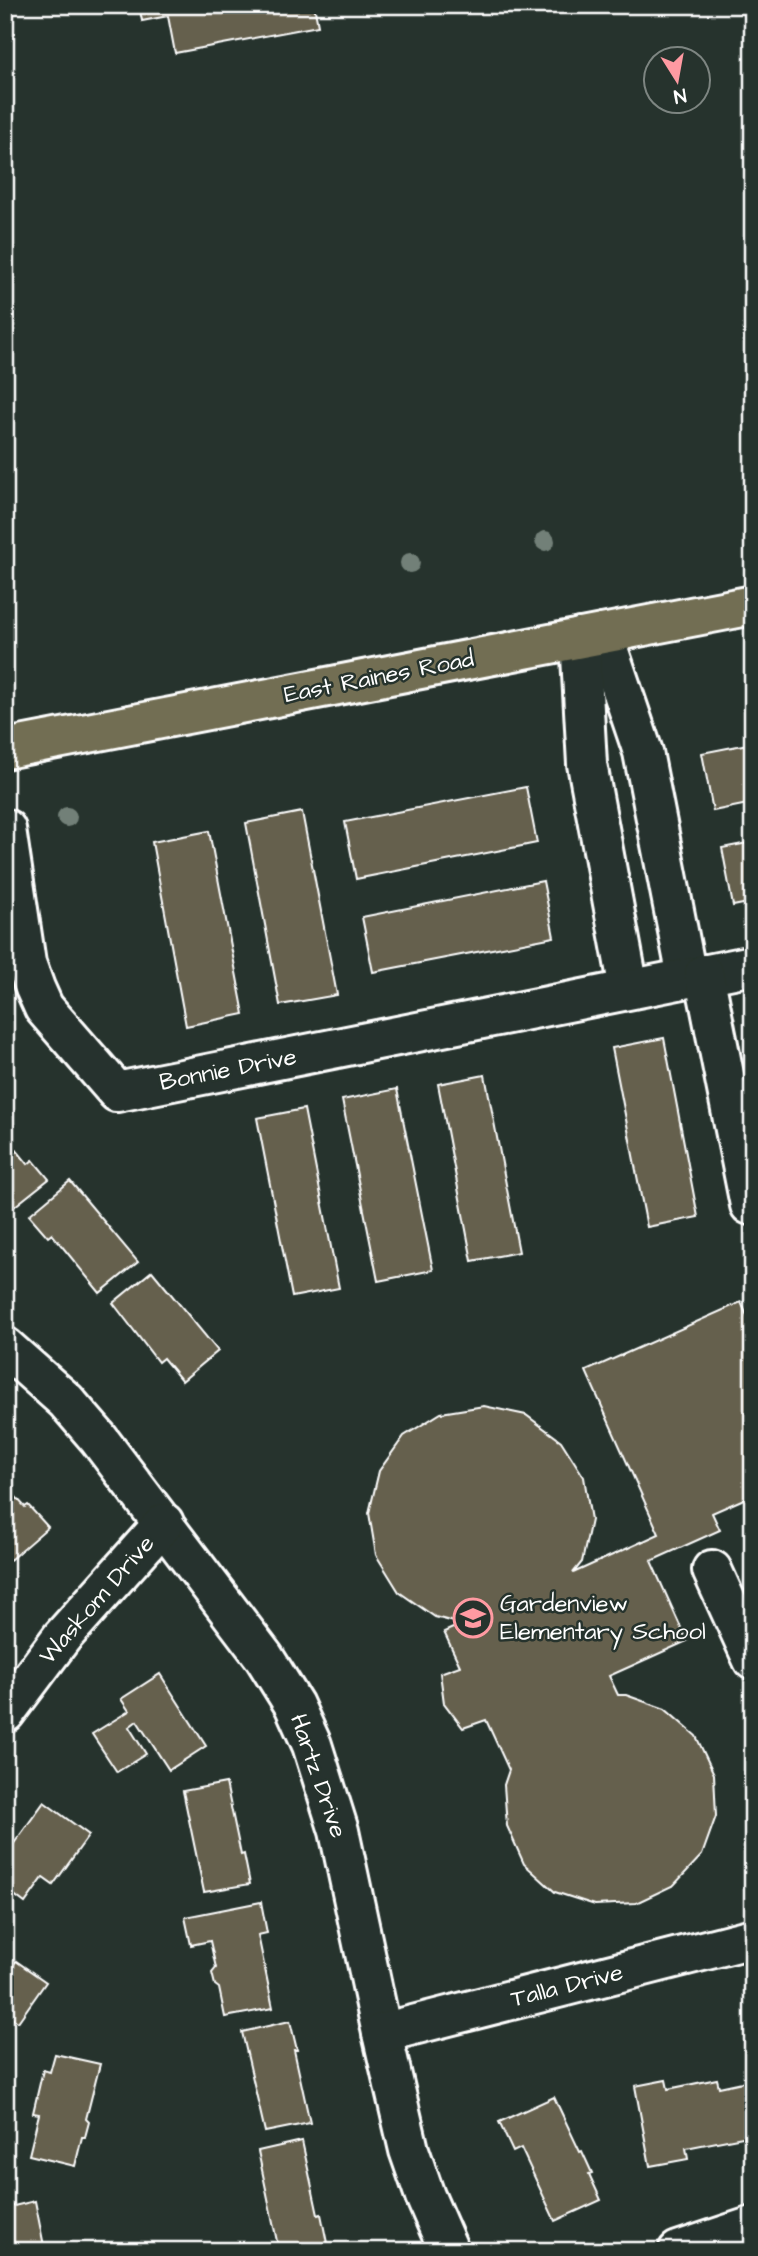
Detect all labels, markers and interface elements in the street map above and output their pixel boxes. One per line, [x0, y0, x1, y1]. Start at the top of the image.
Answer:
north arrow [642, 46, 712, 116]
text: N [671, 81, 688, 110]
street label: East Raines Road [281, 642, 477, 712]
street label: Bonnie Drive [157, 1040, 299, 1100]
street label: Waskom Drive [31, 1528, 163, 1672]
place label: Gardenview Elementary School [500, 1587, 706, 1650]
school or university icon: Gardenview Elementary School [452, 1597, 494, 1639]
street label: Hartz Drive [281, 1709, 355, 1843]
street label: Talla Drive [507, 1956, 627, 2016]

